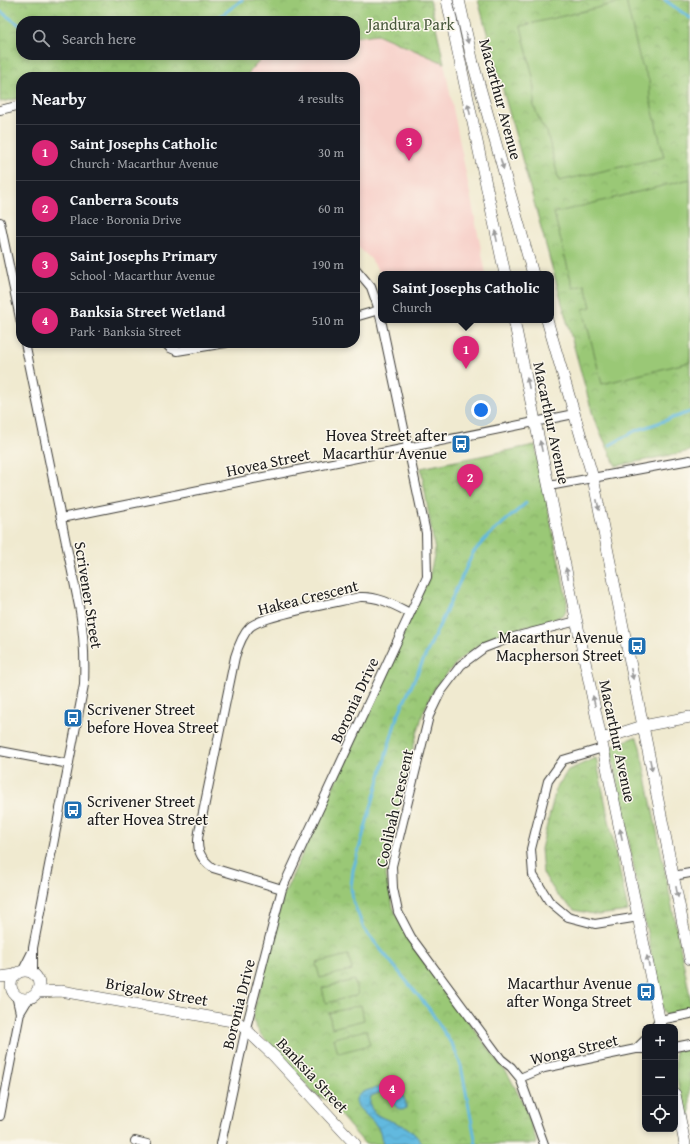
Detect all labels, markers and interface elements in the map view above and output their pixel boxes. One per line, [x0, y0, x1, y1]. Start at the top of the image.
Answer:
park label: Jandura Park [365, 12, 455, 36]
search box [16, 16, 360, 60]
icon: search [30, 27, 52, 49]
text: Search here [62, 28, 136, 49]
one-way arrow [465, 32, 471, 44]
street label: Macarthur Avenue [473, 36, 529, 162]
text: Nearby [32, 86, 86, 111]
text: 4 results [298, 89, 344, 108]
one-way arrow [466, 103, 472, 115]
pin: 3 [396, 128, 422, 161]
text: Saint Josephs Catholic [70, 133, 217, 154]
text: 1 [42, 143, 48, 162]
text: 30 m [318, 143, 344, 162]
text: Church · Macarthur Avenue [70, 154, 218, 173]
one-way arrow [499, 157, 505, 170]
text: Canberra Scouts [70, 189, 179, 210]
text: 2 [42, 199, 48, 218]
text: 60 m [318, 199, 344, 218]
text: Place · Boronia Drive [70, 210, 181, 229]
one-way arrow [493, 230, 499, 242]
text: Saint Josephs Primary [70, 245, 218, 266]
text: 3 [42, 255, 48, 274]
text: 190 m [312, 255, 344, 274]
text: School · Macarthur Avenue [70, 266, 215, 285]
popup [378, 271, 554, 323]
text: Saint Josephs Catholic [392, 277, 540, 298]
text: Church [392, 298, 432, 317]
text: Banksia Street Wetland [70, 301, 225, 322]
text: 4 [42, 311, 48, 330]
text: 510 m [312, 311, 344, 330]
text: Park · Banksia Street [70, 322, 181, 341]
pin: 1 [453, 336, 479, 369]
street label: Macarthur Avenue [527, 360, 577, 486]
one-way arrow [524, 377, 530, 389]
your location [471, 400, 491, 420]
place label: Hovea Street after Macarthur Avenue [323, 423, 447, 465]
bus stop icon: Hovea Street after Macarthur Avenue [450, 433, 472, 455]
one-way arrow [537, 440, 543, 452]
street label: Hovea Street [224, 441, 312, 483]
pin: 2 [457, 464, 483, 497]
one-way arrow [596, 499, 602, 512]
street label: Scrivener Street [69, 540, 109, 651]
one-way arrow [564, 567, 570, 579]
street label: Hakea Crescent [255, 573, 361, 621]
place label: Macarthur Avenue Macpherson Street [496, 625, 623, 667]
bus stop icon: Macarthur Avenue Macpherson Street [626, 635, 648, 657]
street label: Boronia Drive [324, 653, 384, 747]
one-way arrow [630, 668, 636, 680]
street label: Macarthur Avenue [593, 678, 643, 804]
one-way arrow [590, 694, 596, 707]
place label: Scrivener Street before Hovea Street [87, 697, 219, 739]
bus stop icon: Scrivener Street before Hovea Street [62, 707, 84, 729]
street label: Coolibah Crescent [369, 746, 419, 869]
one-way arrow [648, 758, 654, 771]
place label: Scrivener Street after Hovea Street [87, 789, 208, 831]
bus stop icon: Scrivener Street after Hovea Street [62, 799, 84, 821]
one-way arrow [618, 828, 624, 840]
one-way arrow [674, 886, 680, 898]
one-way arrow [644, 955, 650, 967]
street label: Boronia Drive [215, 956, 261, 1052]
street label: Brigalow Street [104, 970, 210, 1012]
place label: Macarthur Avenue after Wonga Street [506, 971, 632, 1013]
bus stop icon: Macarthur Avenue after Wonga Street [635, 981, 657, 1003]
map controls [642, 1024, 678, 1132]
button: + [642, 1024, 678, 1060]
street label: Wonga Street [528, 1027, 621, 1071]
street label: Banksia Street [271, 1032, 355, 1119]
button: − [642, 1060, 678, 1096]
pin: 4 [379, 1075, 405, 1108]
button: locate [642, 1096, 678, 1132]

